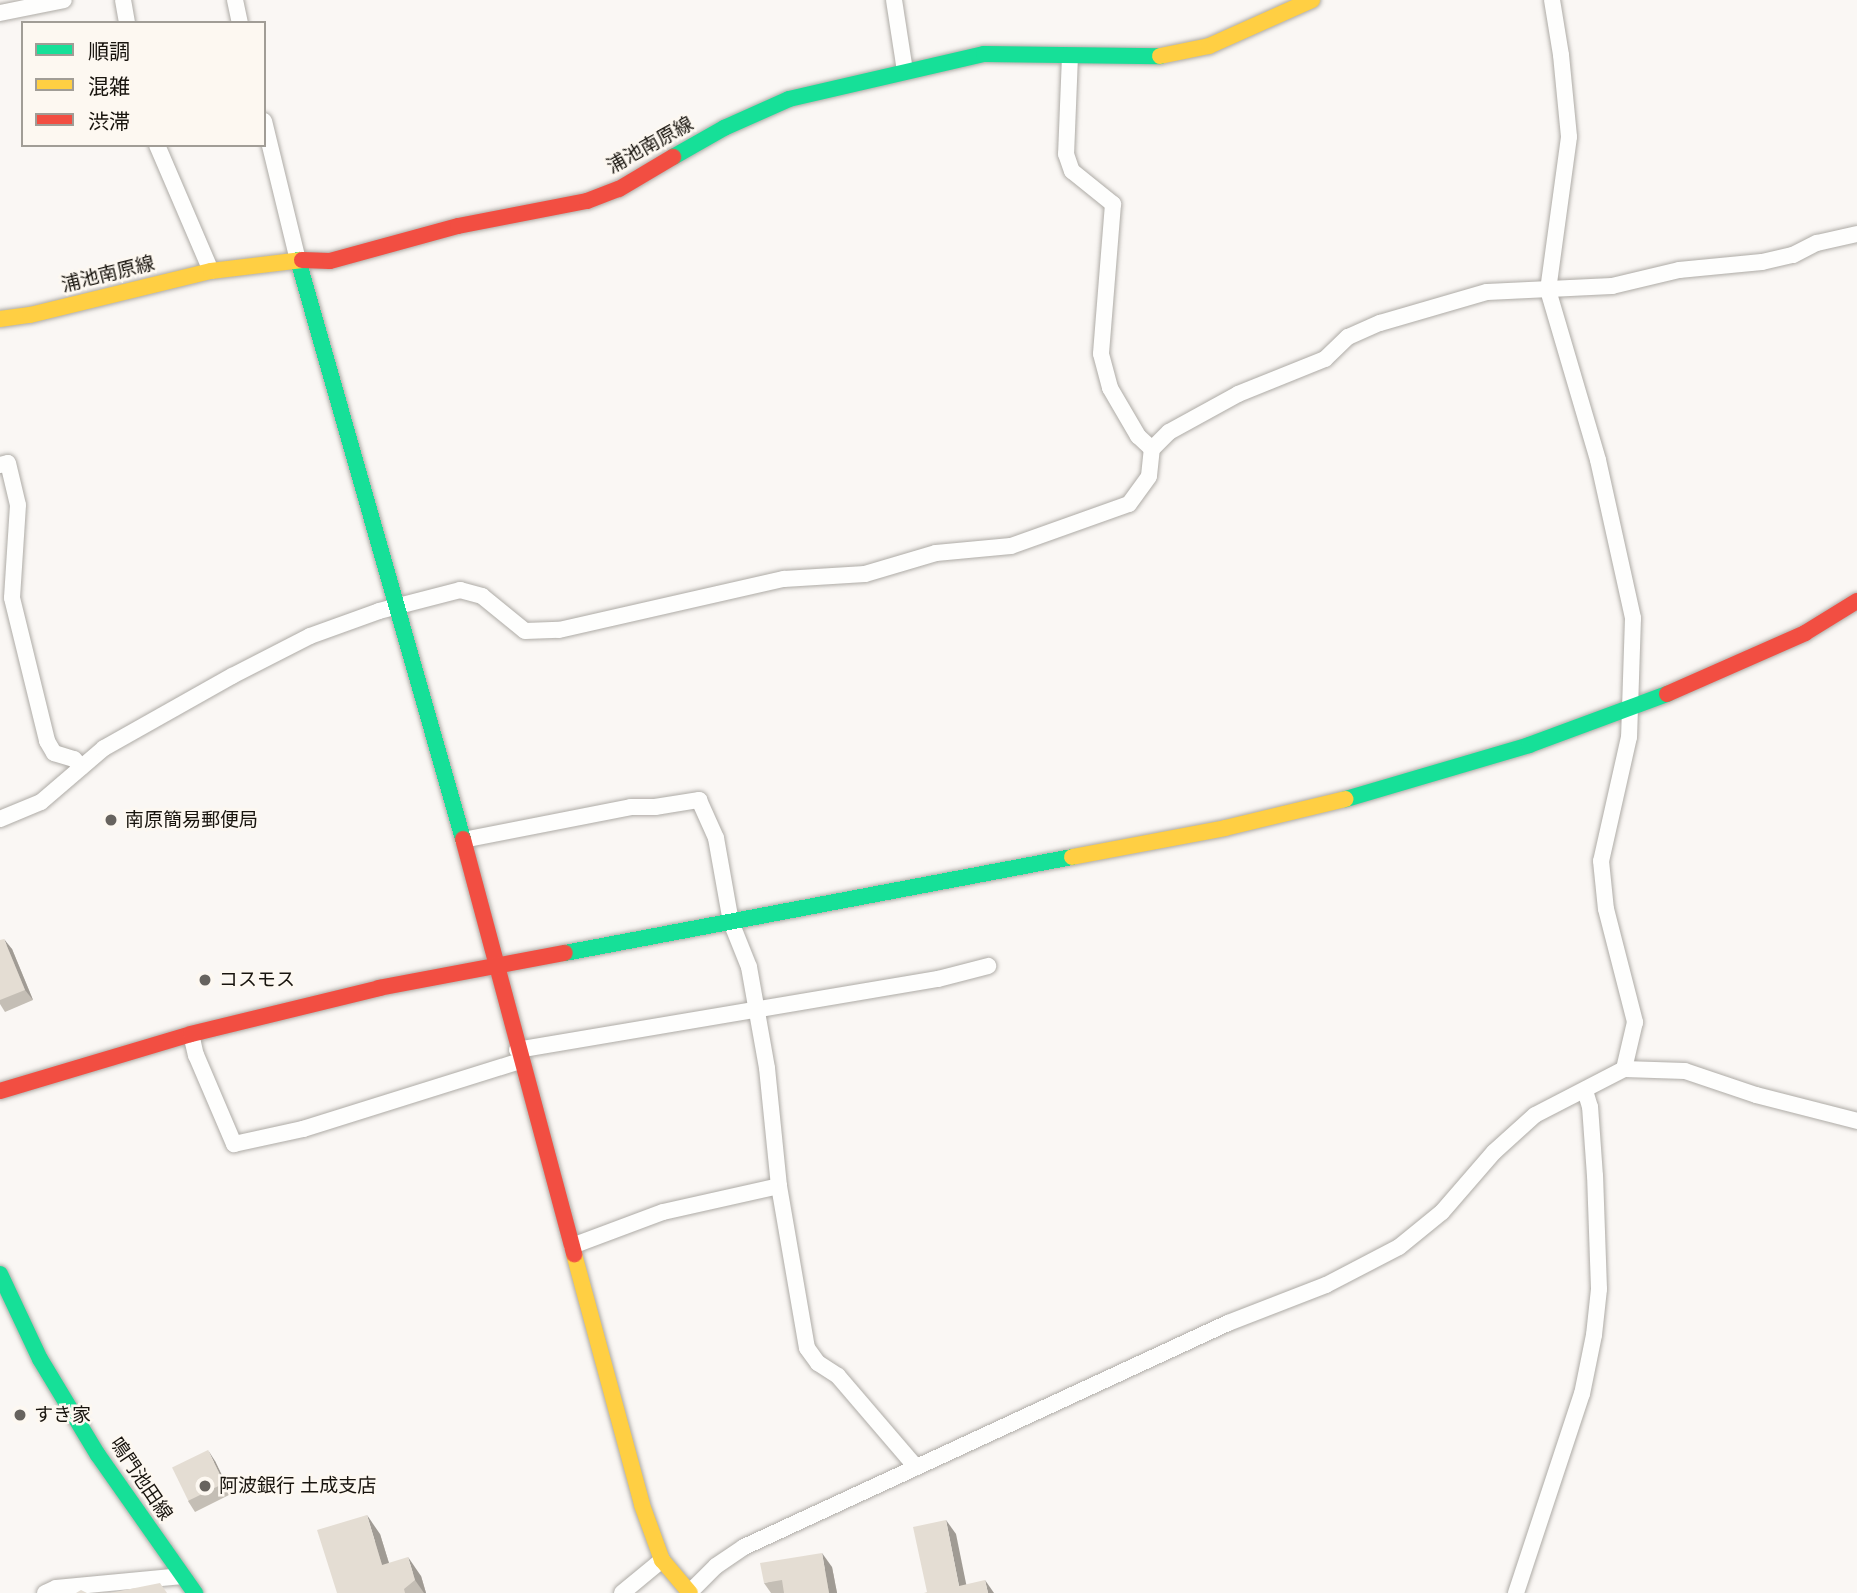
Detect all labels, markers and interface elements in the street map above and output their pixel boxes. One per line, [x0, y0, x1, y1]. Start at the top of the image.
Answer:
legend [21, 21, 266, 147]
text: 順調 [88, 40, 130, 63]
text: 混雑 [88, 75, 130, 98]
text: 渋滞 [88, 110, 130, 133]
street label: 浦池南原線 [603, 112, 697, 178]
street label: 浦池南原線 [59, 251, 157, 297]
place label: 南原簡易郵便局 [125, 809, 258, 831]
marker: 南原簡易郵便局 [103, 812, 119, 828]
place label: コスモス [219, 969, 295, 991]
marker: コスモス [197, 972, 213, 988]
place label: すき家 [34, 1404, 91, 1426]
marker: すき家 [12, 1407, 28, 1423]
street label: 鳴門池田線 [105, 1433, 177, 1525]
place label: 阿波銀行 土成支店 [219, 1475, 376, 1497]
marker: 阿波銀行 土成支店 [197, 1478, 213, 1494]

